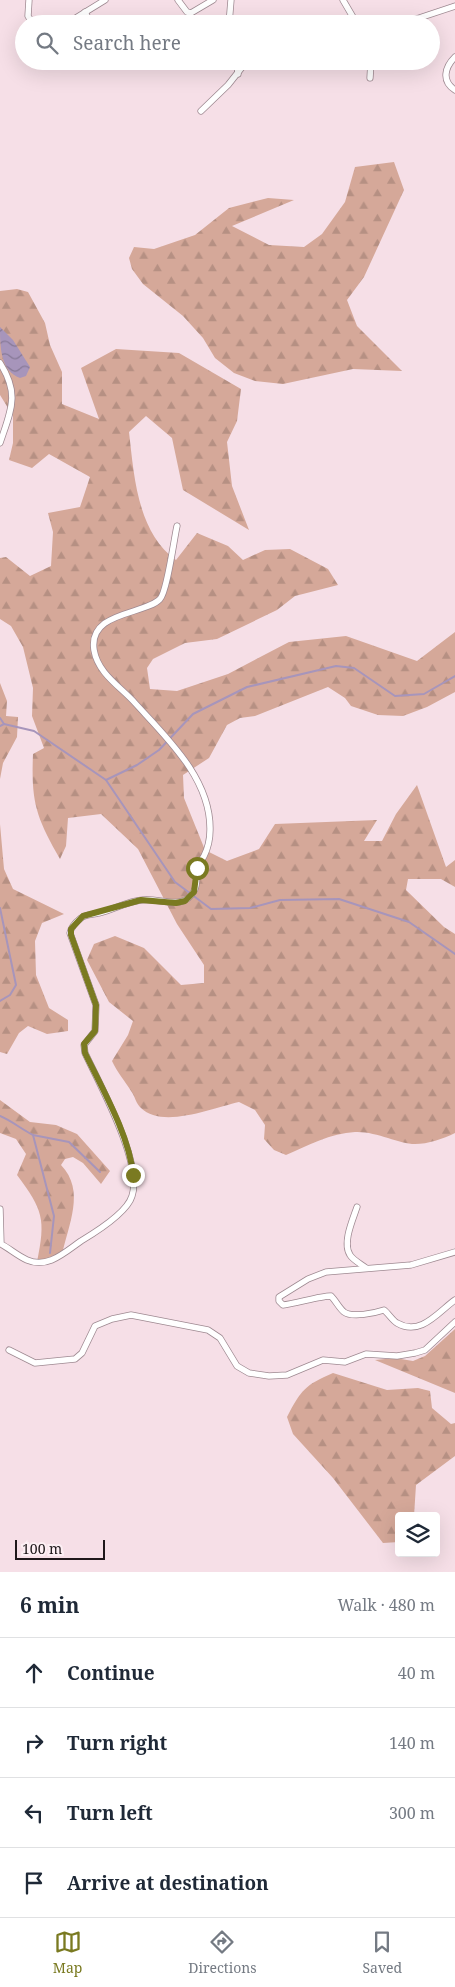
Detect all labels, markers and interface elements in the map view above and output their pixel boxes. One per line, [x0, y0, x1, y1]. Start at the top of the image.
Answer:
search box [15, 15, 440, 70]
icon: search [33, 29, 61, 57]
text: Search here [73, 30, 181, 56]
route start [186, 857, 209, 880]
route end [122, 1164, 145, 1187]
map controls [395, 1512, 440, 1557]
button: layers [395, 1512, 440, 1557]
scale bar [15, 1537, 105, 1560]
text: 100 m [22, 1539, 62, 1558]
text: 6 min [20, 1591, 79, 1619]
text: Walk · 480 m [338, 1594, 435, 1616]
icon: ahead [20, 1659, 48, 1687]
text: Continue [67, 1660, 155, 1686]
text: 40 m [398, 1662, 435, 1684]
icon: right [20, 1729, 48, 1757]
text: Turn right [67, 1730, 167, 1756]
text: 140 m [389, 1732, 435, 1754]
icon: left [20, 1799, 48, 1827]
text: Turn left [67, 1800, 153, 1826]
text: 300 m [389, 1802, 435, 1824]
icon: arrive [20, 1869, 48, 1897]
text: Arrive at destination [67, 1870, 269, 1896]
tab: Map [53, 1928, 82, 1977]
tab: Directions [188, 1928, 257, 1977]
tab: Saved [362, 1928, 402, 1977]

